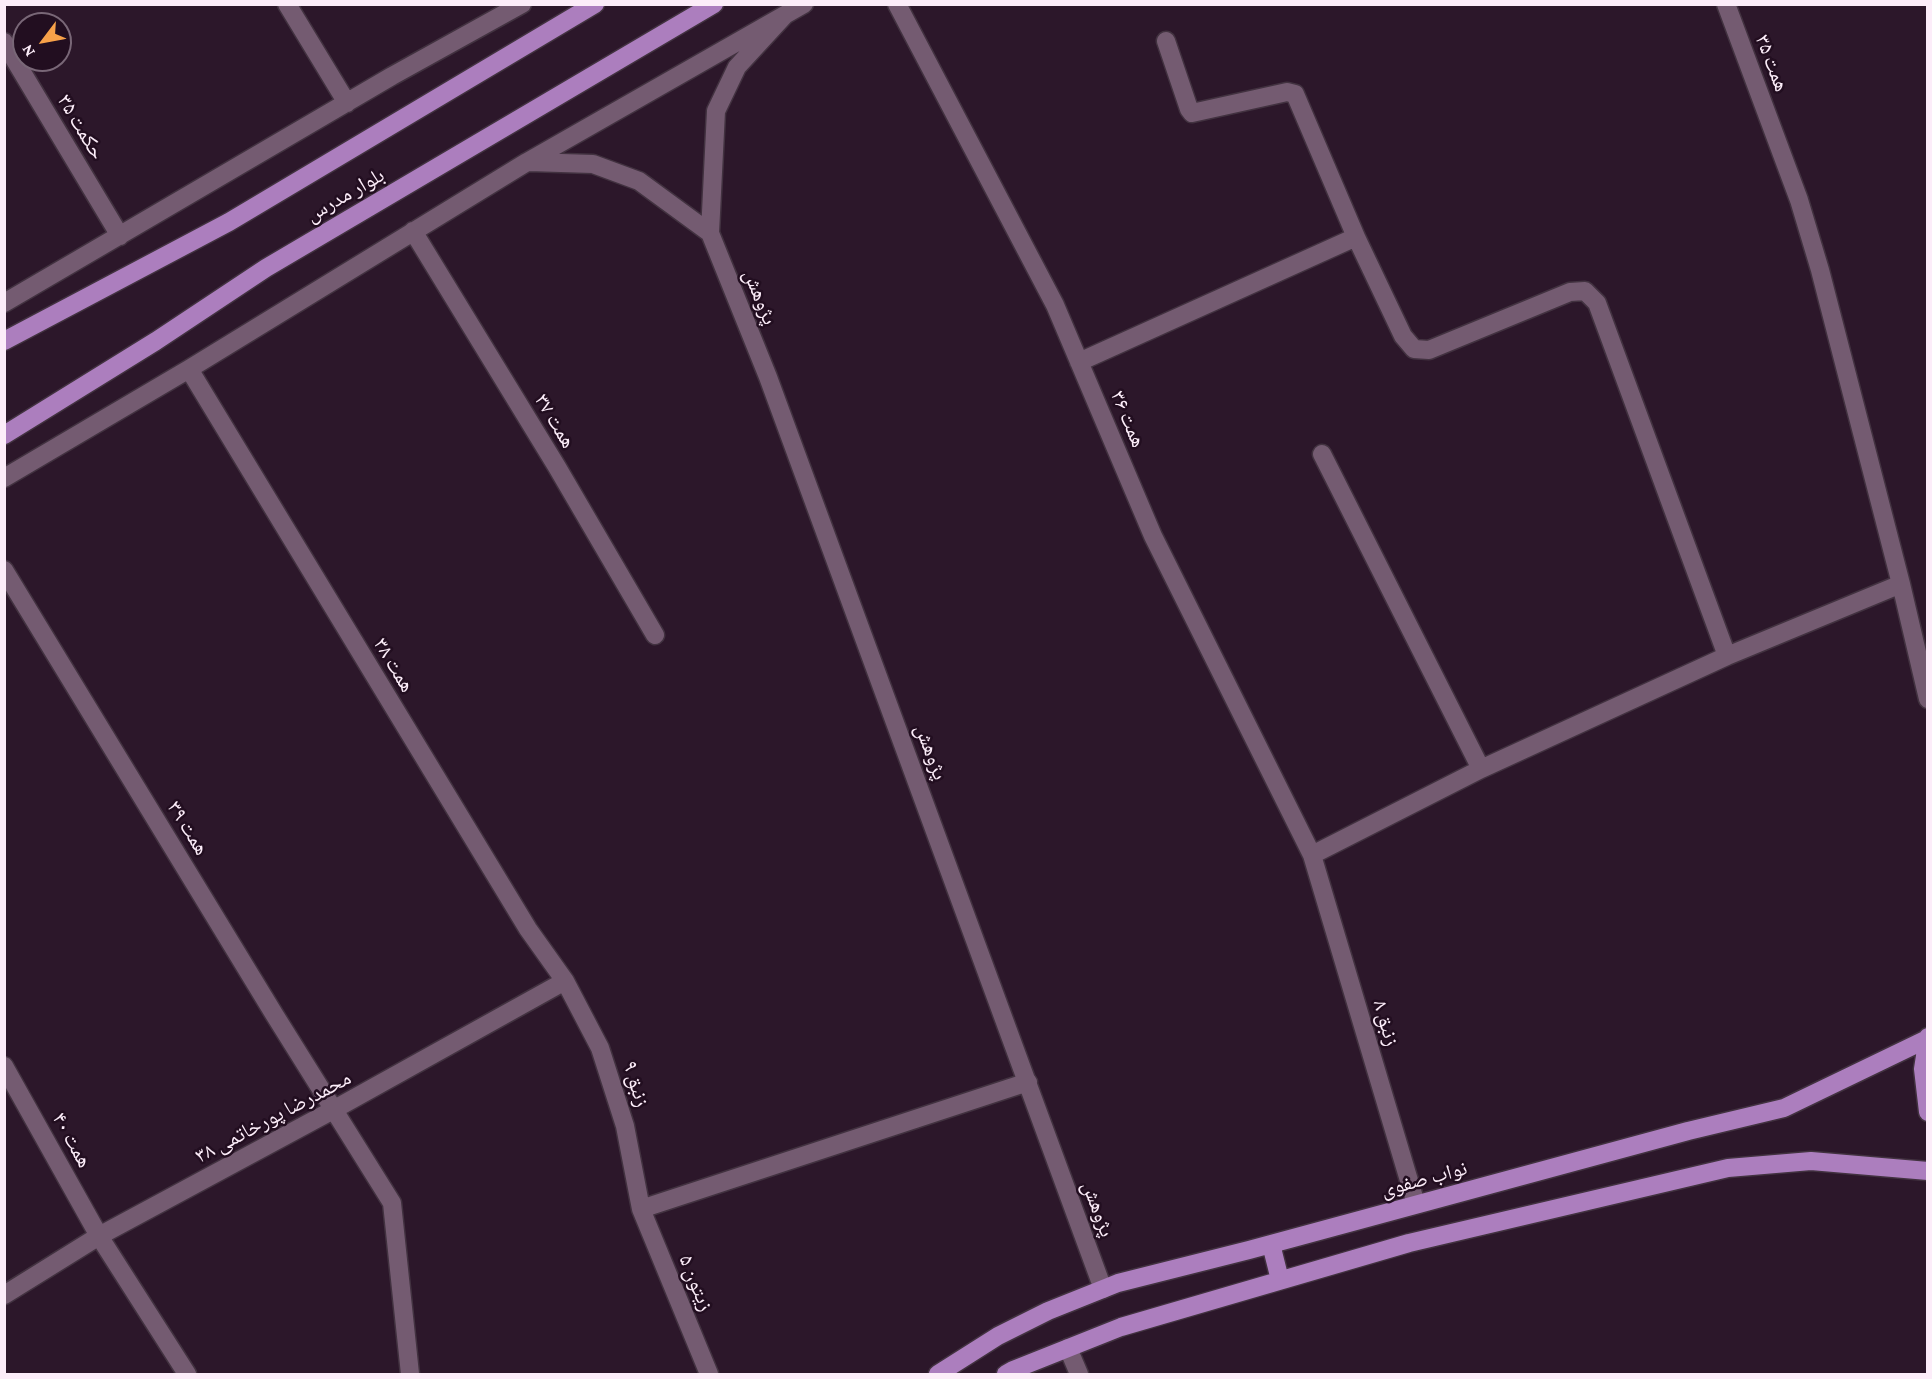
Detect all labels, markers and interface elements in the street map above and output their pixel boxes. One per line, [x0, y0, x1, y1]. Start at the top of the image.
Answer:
north arrow [12, 12, 72, 72]
street label: همت ۳۵ [1750, 31, 1794, 95]
text: N [18, 42, 38, 60]
street label: حکمت ۳۵ [52, 90, 110, 164]
street label: بلوار مدرس [301, 162, 389, 228]
street label: پژوهش [738, 266, 782, 328]
street label: همت ۳۶ [1105, 387, 1151, 451]
street label: همت ۳۷ [529, 389, 581, 453]
street label: همت ۳۸ [368, 633, 420, 697]
street label: پژوهش [909, 721, 953, 783]
street label: همت ۳۹ [162, 796, 214, 860]
street label: زنبق ۸ [1367, 997, 1405, 1049]
street label: زنبق ۹ [617, 1058, 655, 1110]
street label: محمدرضا پورخاتمی ۳۸ [191, 1065, 355, 1169]
street label: همت ۴۰ [47, 1108, 97, 1172]
street label: نواب صفوی [1378, 1155, 1470, 1203]
street label: پژوهش [1076, 1178, 1120, 1240]
street label: زیتون ۵ [673, 1251, 719, 1315]

